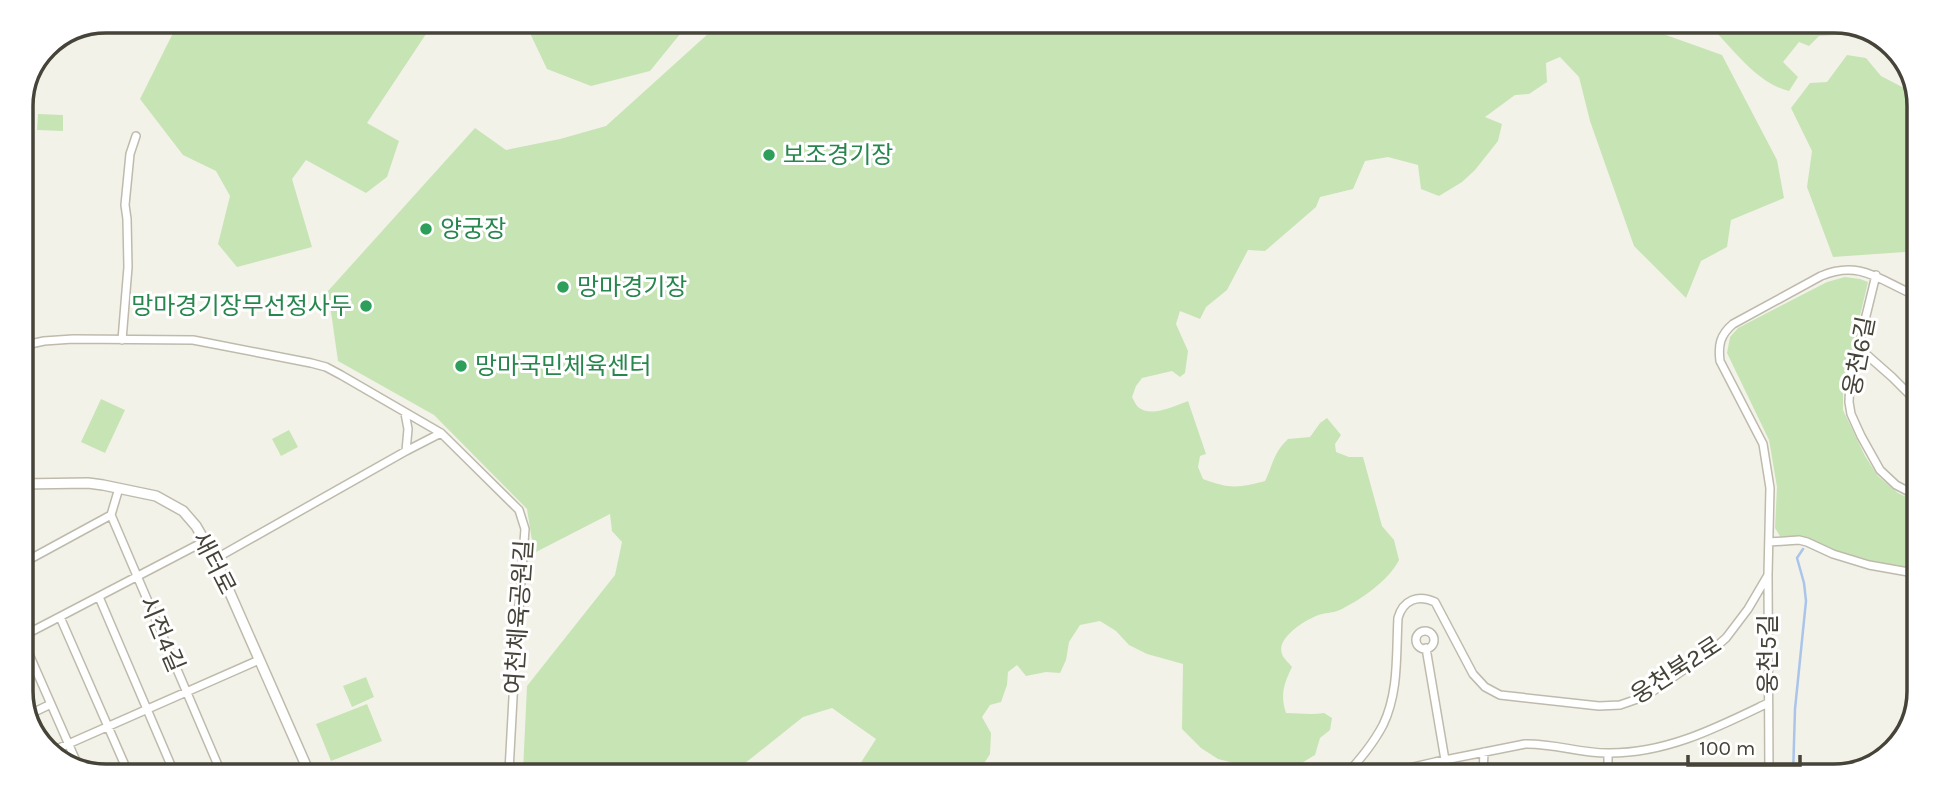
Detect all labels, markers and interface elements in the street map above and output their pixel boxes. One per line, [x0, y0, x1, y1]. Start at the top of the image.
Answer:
place label: 보조경기장 [783, 141, 893, 169]
marker: 보조경기장 [761, 147, 777, 163]
place label: 양궁장 [440, 215, 506, 243]
marker: 양궁장 [418, 221, 434, 237]
place label: 망마경기장 [577, 273, 687, 301]
marker: 망마경기장 [555, 279, 571, 295]
place label: 망마경기장무선정사두 [131, 292, 352, 320]
marker: 망마경기장무선정사두 [358, 298, 374, 314]
street label: 웅천6길 [1838, 314, 1880, 398]
place label: 망마국민체육센터 [475, 352, 652, 380]
marker: 망마국민체육센터 [453, 358, 469, 374]
street label: 새터로 [186, 527, 242, 599]
street label: 여천체육공원길 [500, 539, 538, 695]
street label: 시전4길 [134, 592, 190, 676]
street label: 웅천5길 [1754, 614, 1782, 694]
street label: 웅천북2로 [1626, 630, 1726, 710]
scale bar [1688, 724, 1800, 768]
text: 100 m [1699, 736, 1756, 760]

